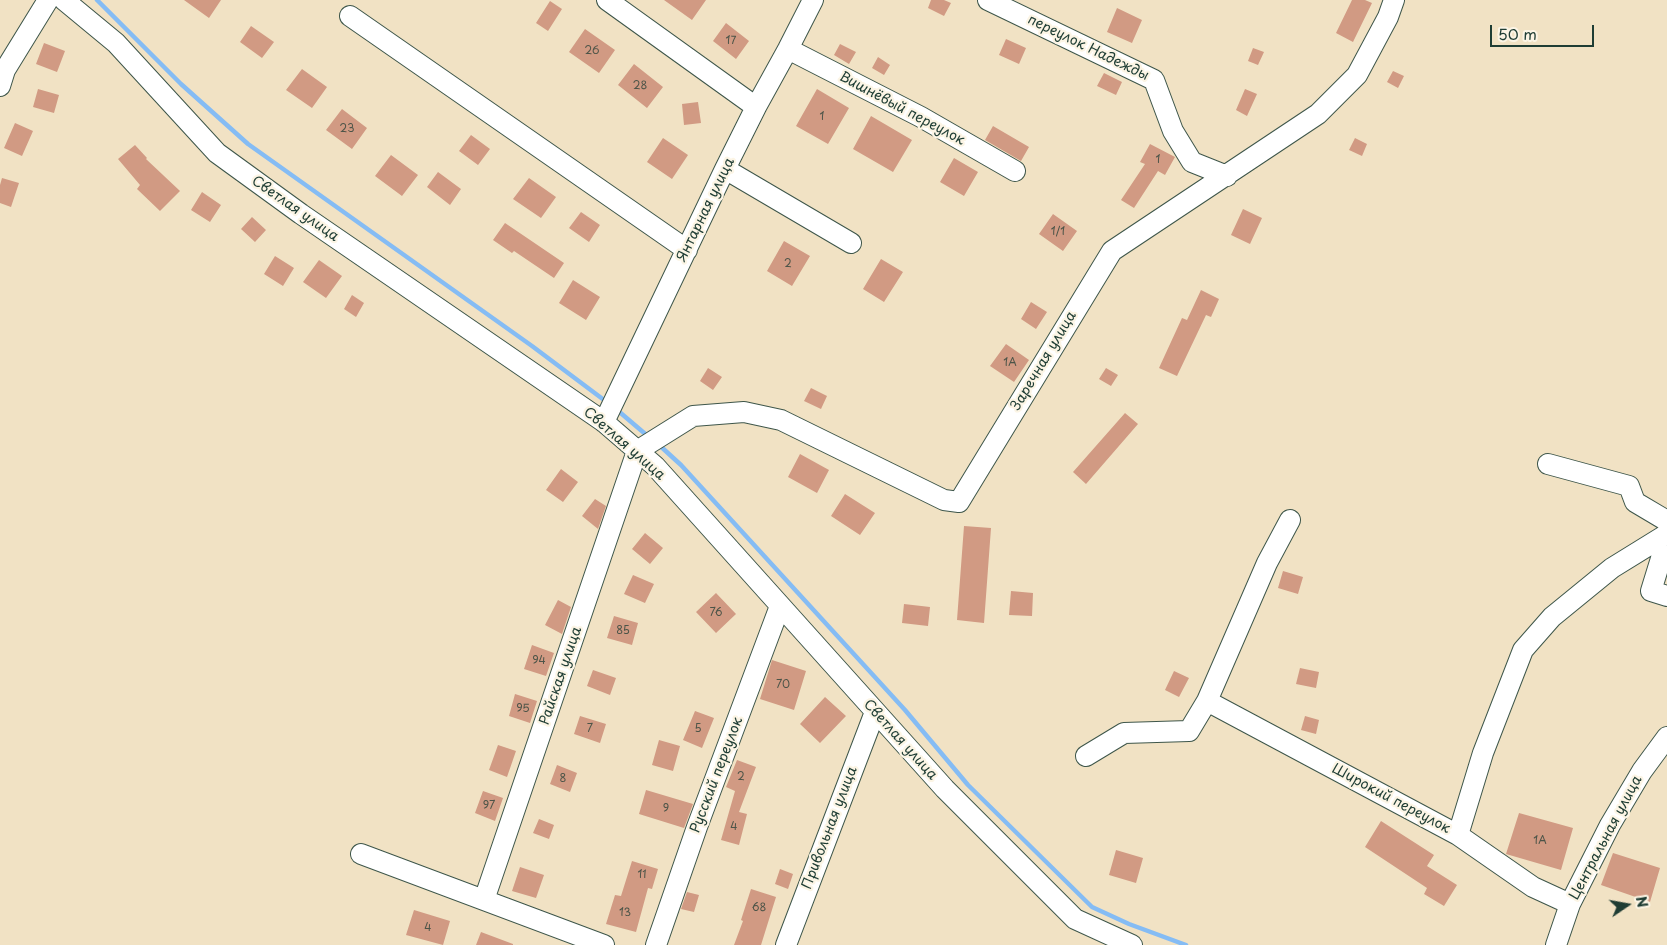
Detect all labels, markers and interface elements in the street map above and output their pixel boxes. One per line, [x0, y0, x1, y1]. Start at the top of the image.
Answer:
street label: переулок Надежды [1025, 11, 1151, 85]
scale bar [1492, 15, 1596, 47]
text: 50 m [1498, 22, 1537, 45]
house number: 17 [726, 34, 736, 48]
house number: 26 [584, 44, 600, 58]
street label: Вишнёвый переулок [836, 69, 968, 149]
house number: 28 [633, 79, 647, 93]
house number: 1 [820, 110, 824, 124]
house number: 23 [340, 122, 354, 136]
house number: 1 [1156, 153, 1160, 167]
street label: Янтарная улица [674, 155, 738, 265]
street label: Светлая улица [248, 173, 342, 245]
house number: 1/1 [1051, 225, 1065, 239]
house number: 2 [784, 257, 792, 271]
street label: Заречная улица [1008, 308, 1080, 414]
house number: 1А [1003, 356, 1017, 370]
street label: Светлая улица [580, 404, 668, 484]
house number: 76 [709, 606, 723, 620]
house number: 85 [616, 624, 630, 638]
street label: Райская улица [536, 625, 586, 727]
house number: 94 [532, 654, 546, 668]
house number: 70 [776, 678, 790, 692]
street label: Светлая улица [859, 696, 941, 784]
house number: 95 [516, 702, 530, 716]
street label: Русский переулок [687, 715, 747, 835]
house number: 7 [587, 722, 593, 736]
house number: 5 [694, 722, 702, 736]
street label: Широкий переулок [1329, 761, 1453, 837]
street label: Привольная улица [799, 764, 861, 892]
house number: 2 [737, 770, 745, 784]
house number: 8 [560, 772, 566, 786]
street label: Центральная улица [1566, 773, 1646, 903]
house number: 97 [483, 799, 495, 813]
house number: 9 [663, 802, 669, 816]
house number: 4 [730, 820, 738, 834]
house number: 1А [1533, 834, 1547, 848]
house number: 11 [637, 868, 647, 882]
north arrow [1602, 880, 1652, 930]
text: N [1631, 894, 1654, 909]
house number: 68 [752, 901, 766, 915]
house number: 13 [619, 906, 631, 920]
house number: 4 [424, 921, 432, 935]

